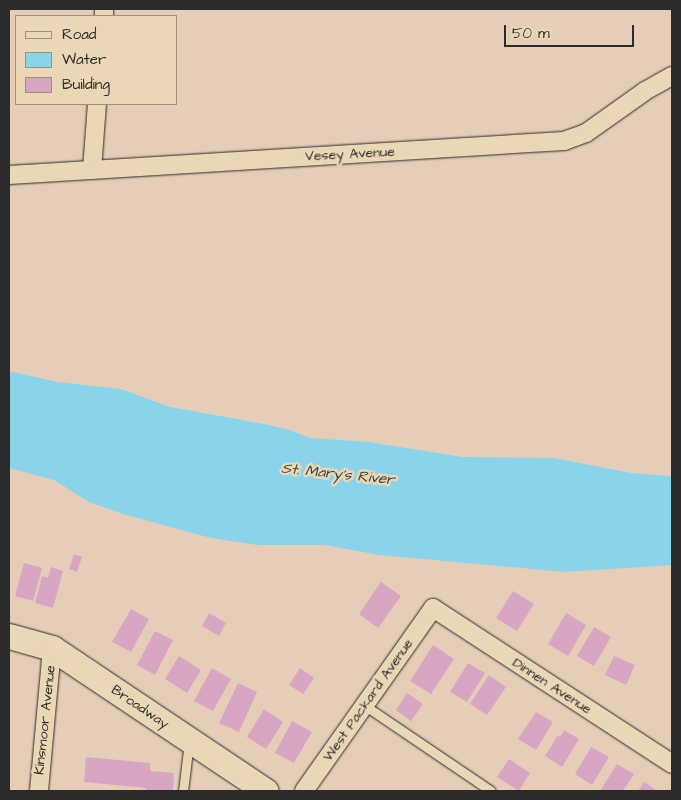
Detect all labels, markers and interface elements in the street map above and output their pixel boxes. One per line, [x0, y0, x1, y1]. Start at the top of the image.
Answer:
legend [15, 15, 178, 105]
scale bar [506, 15, 636, 47]
text: 50 m [512, 23, 550, 44]
text: Road [62, 24, 96, 45]
text: Water [62, 49, 106, 70]
text: Building [62, 74, 110, 95]
street label: Vesey Avenue [305, 143, 395, 165]
water label: St. Mary's River [281, 459, 395, 489]
street label: West Packard Avenue [319, 636, 417, 764]
street label: Dinnen Avenue [509, 654, 595, 718]
street label: Kinsmoor Avenue [31, 664, 59, 776]
street label: Broadway [108, 682, 172, 732]

